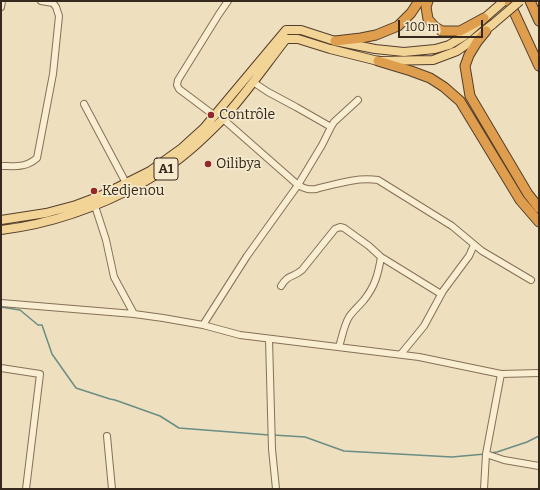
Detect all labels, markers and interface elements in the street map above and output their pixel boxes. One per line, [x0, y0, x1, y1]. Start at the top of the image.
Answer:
scale bar [400, 12, 485, 38]
text: 100 m [405, 20, 439, 34]
place label: Contrôle [219, 107, 275, 123]
marker: Contrôle [206, 110, 216, 120]
place label: Oilibya [216, 156, 261, 172]
road number: A1 [154, 158, 178, 180]
marker: Oilibya [203, 159, 213, 169]
place label: Kedjenou [102, 183, 164, 199]
marker: Kedjenou [89, 186, 99, 196]

